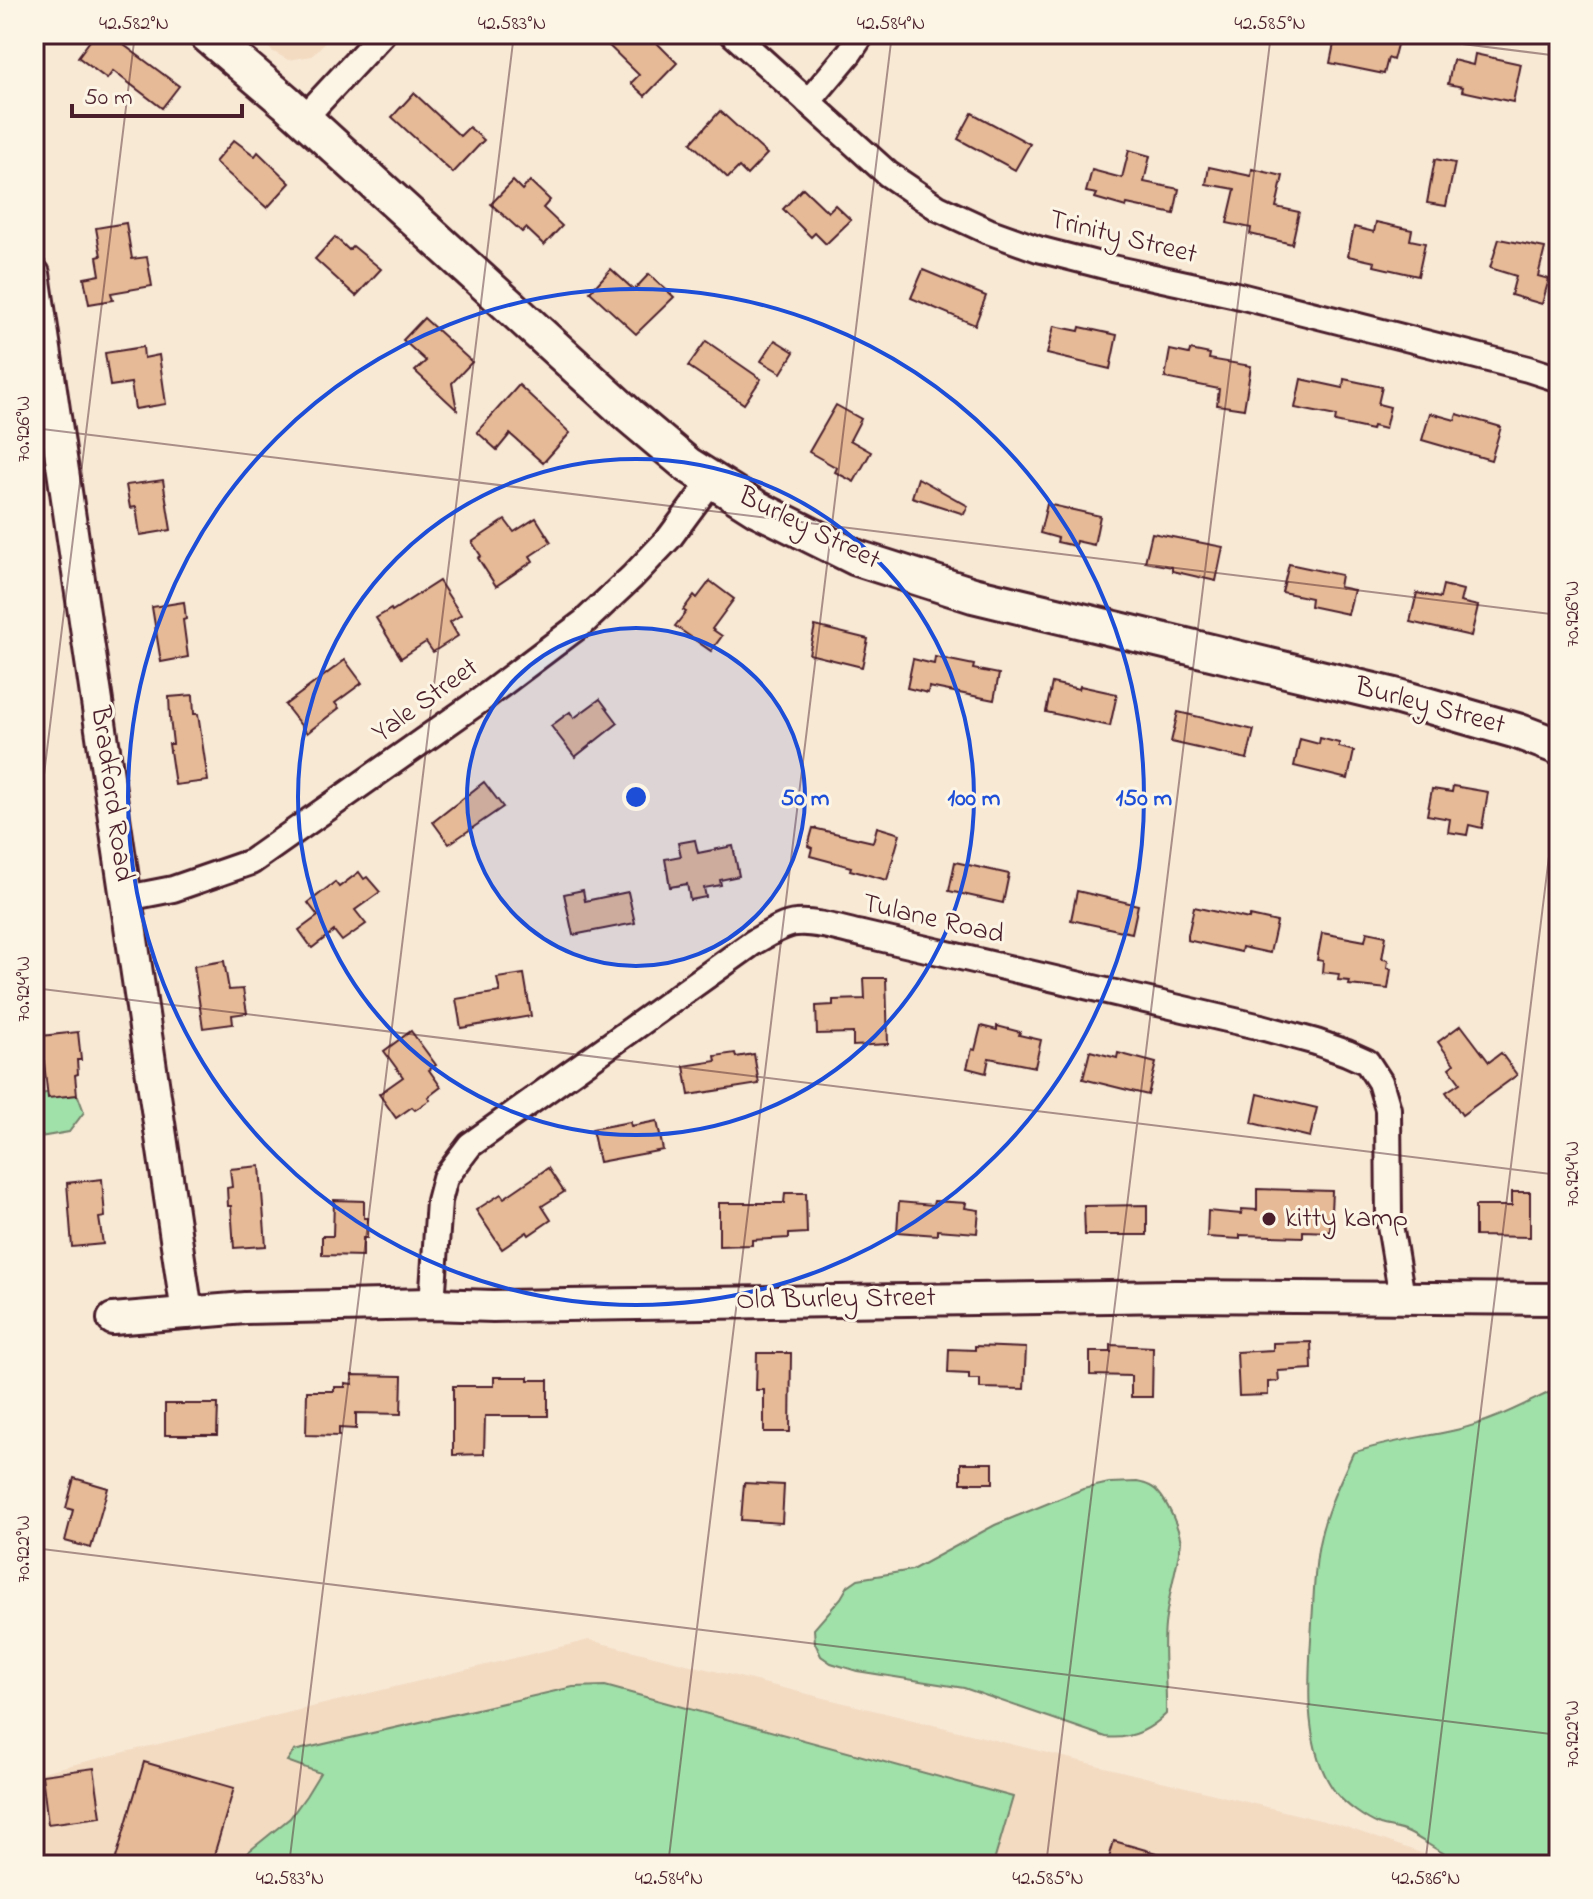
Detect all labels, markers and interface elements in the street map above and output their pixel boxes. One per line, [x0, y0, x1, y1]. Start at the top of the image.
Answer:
text: 42.582°N [99, 10, 169, 39]
text: 42.583°N [478, 10, 546, 39]
text: 42.584°N [857, 10, 925, 39]
text: 42.585°N [1234, 10, 1306, 39]
scale bar [72, 68, 242, 118]
text: 50 m [84, 81, 133, 116]
street label: Trinity Street [1045, 200, 1201, 276]
text: 70.926°W [10, 396, 39, 462]
street label: Burley Street [730, 476, 887, 581]
text: 70.926°W [1559, 581, 1588, 647]
street label: Yale Street [364, 648, 488, 754]
street label: Burley Street [1349, 667, 1510, 747]
street label: Bradford Road [78, 703, 144, 885]
text: 50 m [781, 782, 830, 817]
text: 100 m [948, 782, 1001, 817]
text: 150 m [1116, 782, 1173, 817]
centre of rings [622, 783, 650, 811]
street label: Tulane Road [858, 884, 1008, 956]
text: 70.924°W [10, 956, 39, 1022]
text: 70.924°W [1559, 1141, 1588, 1207]
place label: kitty kamp [1285, 1199, 1408, 1240]
marker: kitty kamp [1260, 1210, 1278, 1228]
street label: Old Burley Street [736, 1278, 936, 1322]
text: 70.922°W [10, 1515, 39, 1583]
text: 70.922°W [1559, 1700, 1588, 1768]
text: 42.583°N [256, 1865, 324, 1894]
text: 42.584°N [635, 1865, 703, 1894]
text: 42.585°N [1012, 1865, 1084, 1894]
text: 42.586°N [1392, 1865, 1460, 1894]

